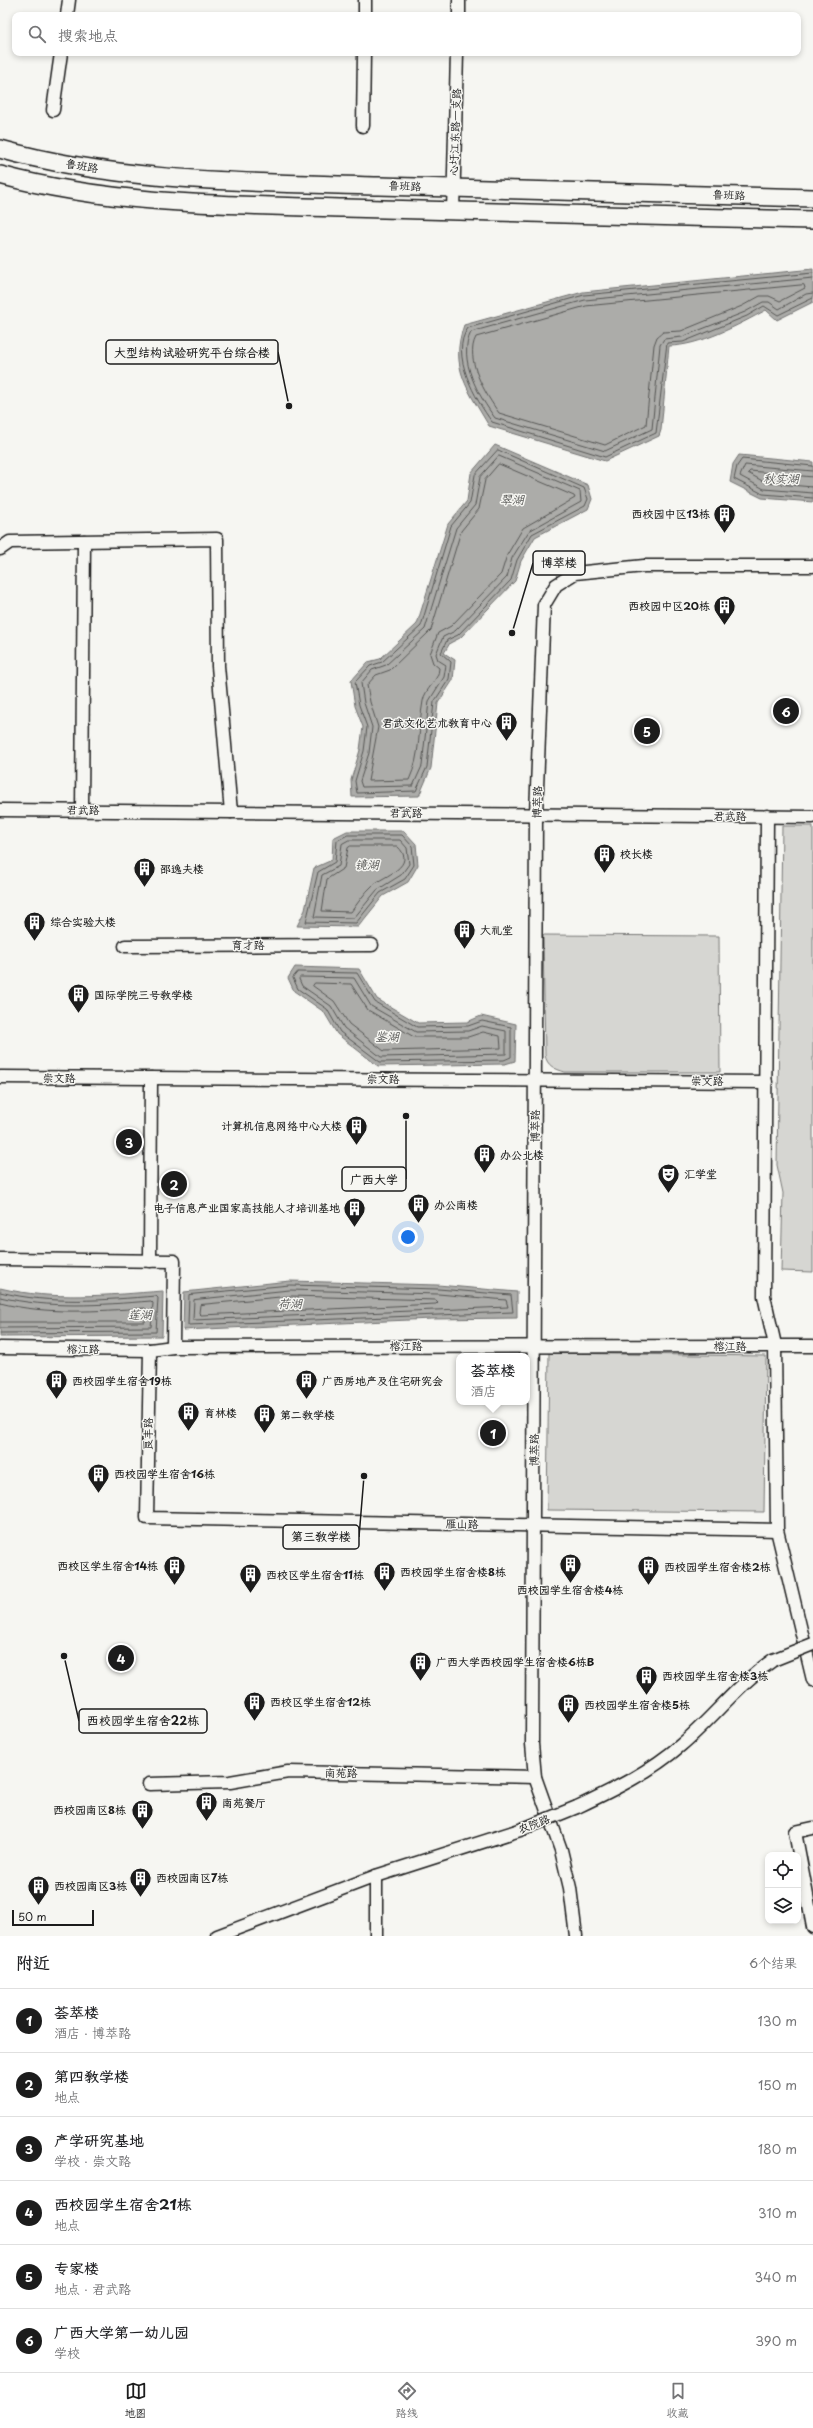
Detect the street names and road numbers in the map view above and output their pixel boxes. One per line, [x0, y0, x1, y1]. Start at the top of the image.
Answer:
street label: 心圩江东路一支路 [444, 88, 465, 176]
street label: 鲁班路 [64, 155, 100, 176]
street label: 鲁班路 [388, 176, 422, 195]
street label: 鲁班路 [712, 185, 746, 204]
street label: 博萃路 [527, 785, 546, 819]
street label: 君武路 [66, 801, 100, 818]
street label: 君武路 [389, 804, 423, 821]
street label: 君武路 [714, 807, 747, 824]
street label: 育才路 [232, 936, 265, 953]
street label: 崇文路 [43, 1069, 76, 1086]
street label: 崇文路 [367, 1070, 400, 1087]
street label: 崇文路 [690, 1072, 724, 1089]
street label: 博萃路 [526, 1110, 543, 1143]
street label: 榕江路 [390, 1337, 423, 1354]
street label: 榕江路 [714, 1337, 747, 1354]
street label: 榕江路 [66, 1340, 100, 1357]
street label: 良丰路 [139, 1417, 156, 1451]
street label: 博萃路 [525, 1433, 542, 1467]
street label: 雁山路 [445, 1515, 479, 1532]
street label: 南苑路 [324, 1764, 358, 1781]
street label: 农院路 [515, 1810, 552, 1837]

